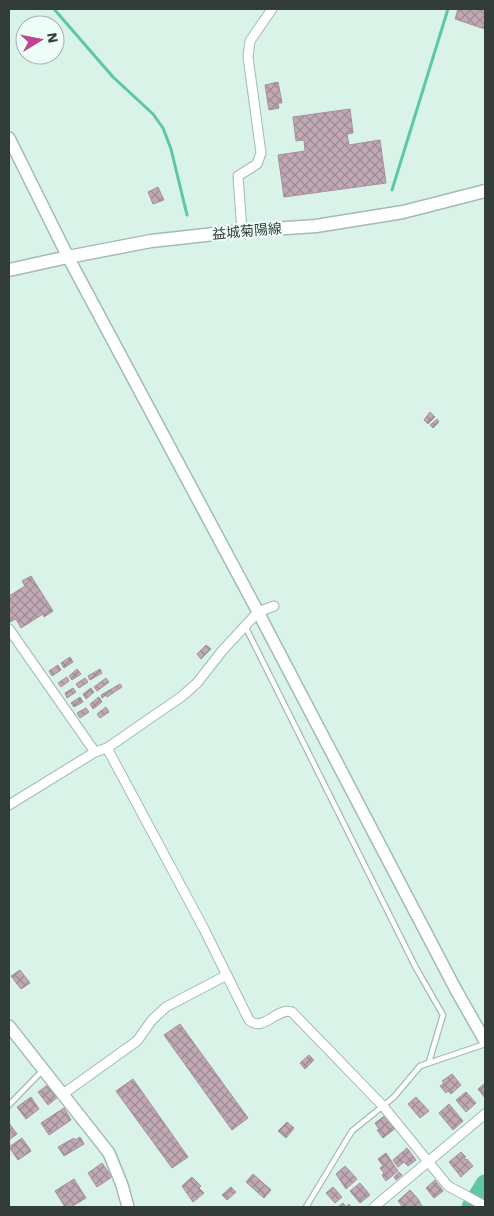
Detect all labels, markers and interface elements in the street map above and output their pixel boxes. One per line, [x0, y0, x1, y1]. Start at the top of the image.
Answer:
north arrow [15, 15, 65, 65]
text: N [44, 31, 62, 44]
street label: 益城菊陽線 [211, 220, 283, 242]

